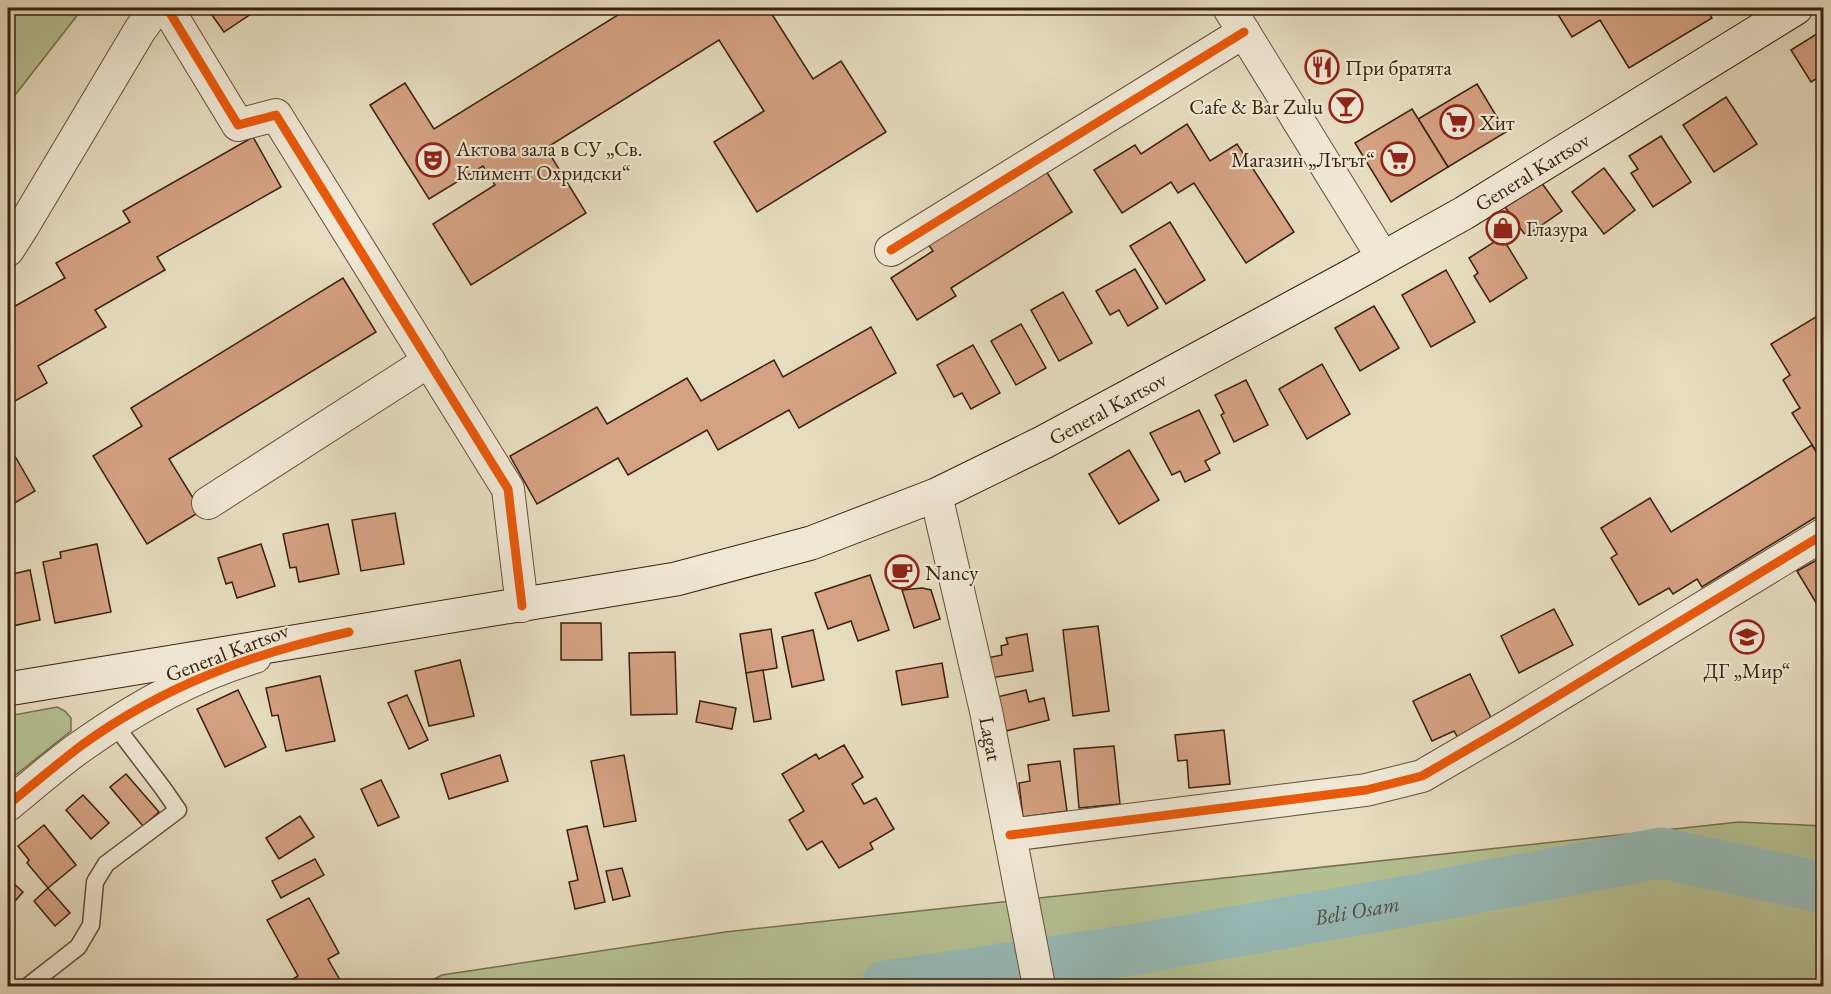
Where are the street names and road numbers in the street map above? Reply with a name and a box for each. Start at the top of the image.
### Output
street label: General Kartsov [1469,125,1595,217]
street label: General Kartsov [1044,365,1172,450]
street label: General Kartsov [162,616,293,688]
street label: Lagat [974,714,1009,764]

